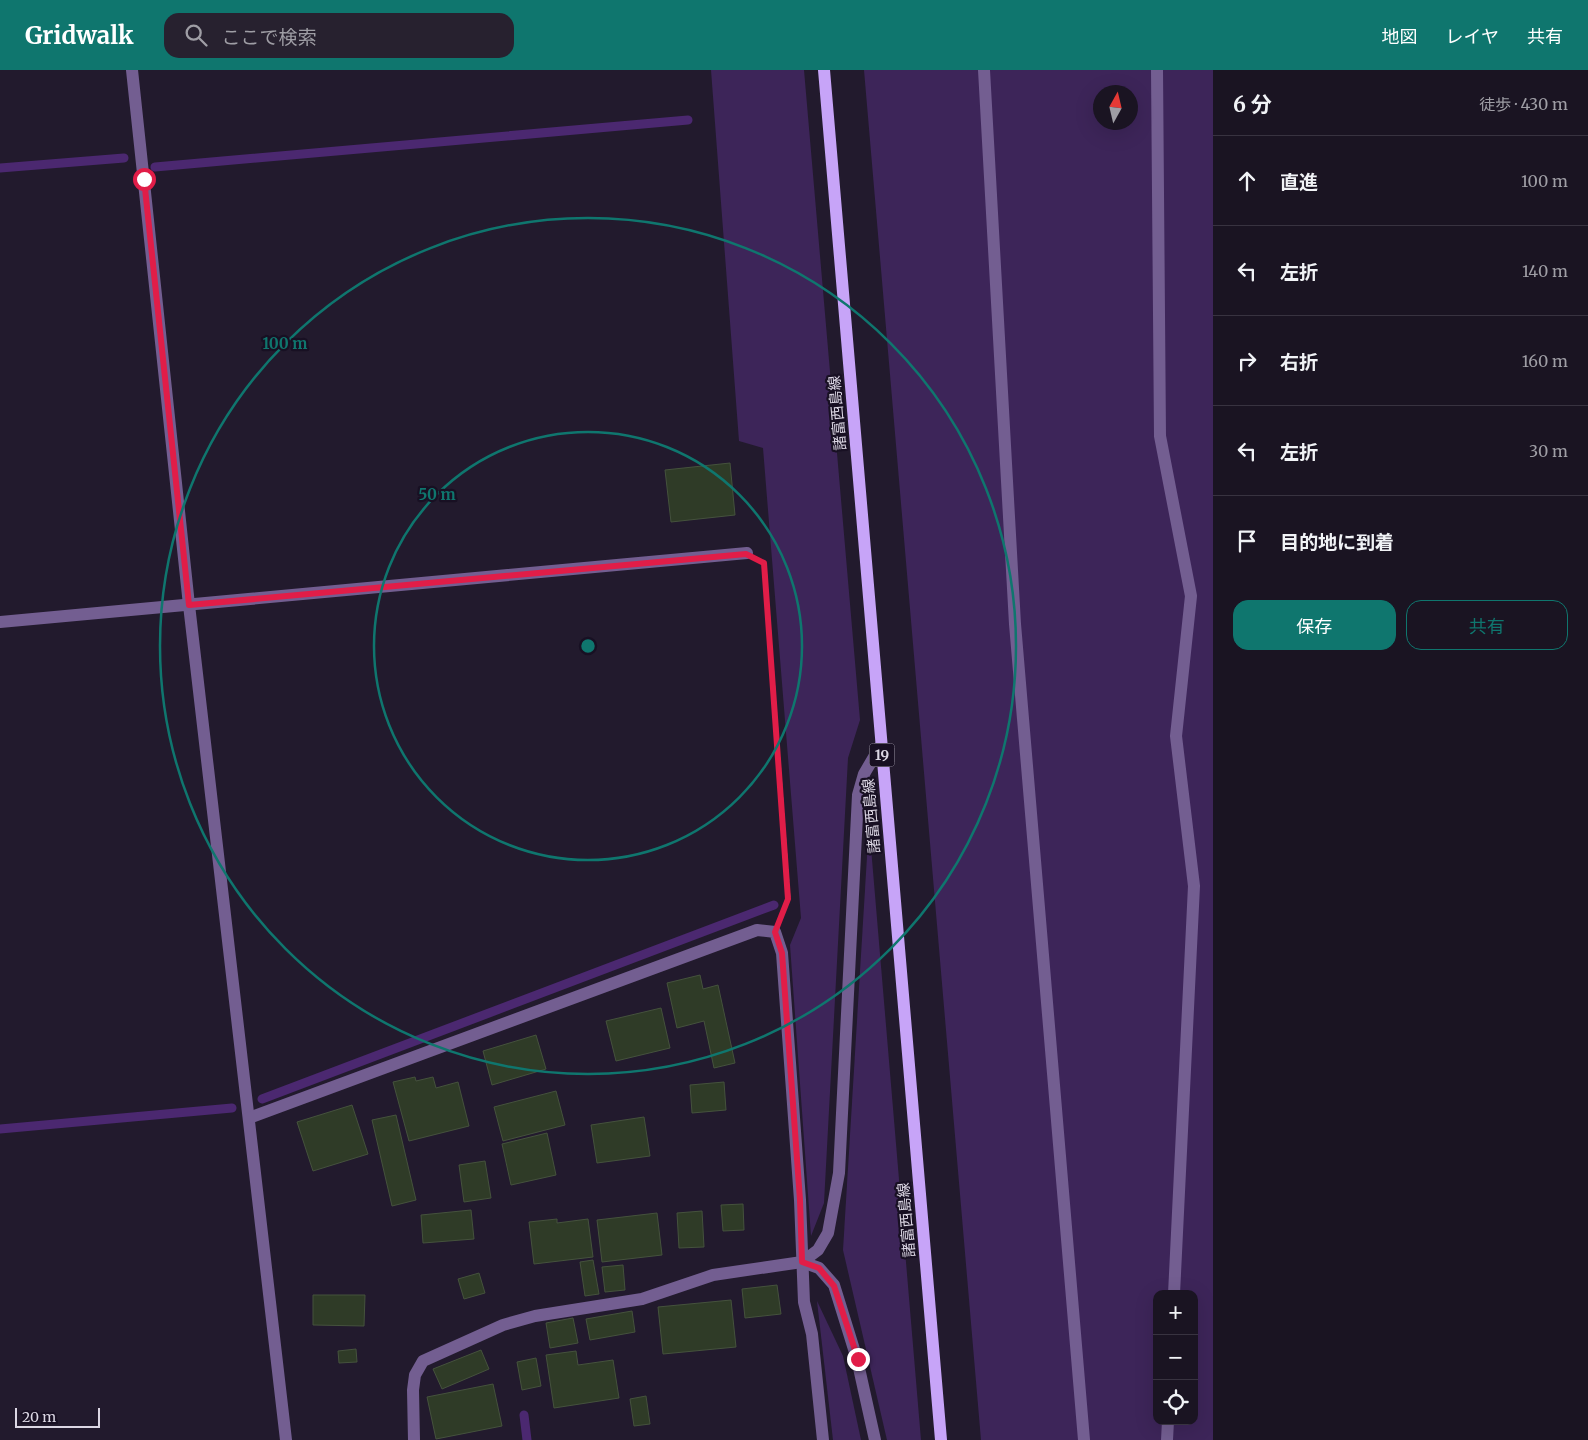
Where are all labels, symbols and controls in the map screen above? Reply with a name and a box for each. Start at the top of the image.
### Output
search box [164,13,514,58]
text: Gridwalk [25,20,134,51]
icon: search [182,21,210,49]
text: ここで検索 [222,25,317,49]
text: 地図 [1382,25,1418,48]
text: レイヤ [1446,25,1499,48]
text: 共有 [1527,25,1563,48]
north arrow [1093,85,1138,130]
text: 6 分 [1233,91,1272,118]
text: 徒歩 · 430 m [1479,94,1568,114]
icon: ahead [1233,167,1261,195]
route start [133,168,156,191]
text: 直進 [1280,170,1318,194]
text: 100 m [1521,171,1568,191]
icon: left [1233,257,1261,285]
text: 左折 [1280,260,1318,284]
text: 140 m [1522,261,1568,281]
text: 100 m [263,334,307,353]
icon: right [1233,347,1261,375]
text: 右折 [1280,350,1318,374]
text: 160 m [1522,351,1568,371]
street label: 諸富西島線 [824,375,850,451]
icon: left [1233,437,1261,465]
text: 左折 [1280,440,1318,464]
text: 30 m [1529,441,1568,461]
text: 50 m [418,485,456,504]
icon: arrive [1233,527,1261,555]
text: 目的地に到着 [1280,530,1394,554]
button: 保存 [1233,600,1396,650]
button: 共有 [1406,600,1568,650]
centre of rings [579,637,597,655]
road number: 19 [870,744,894,766]
street label: 諸富西島線 [858,778,884,854]
street label: 諸富西島線 [893,1182,919,1258]
map controls [1153,1290,1198,1425]
button: + [1153,1290,1198,1335]
button: − [1153,1335,1198,1380]
route end [847,1348,870,1371]
button: locate [1153,1380,1198,1425]
scale bar [15,1405,100,1428]
text: 20 m [22,1408,56,1426]

